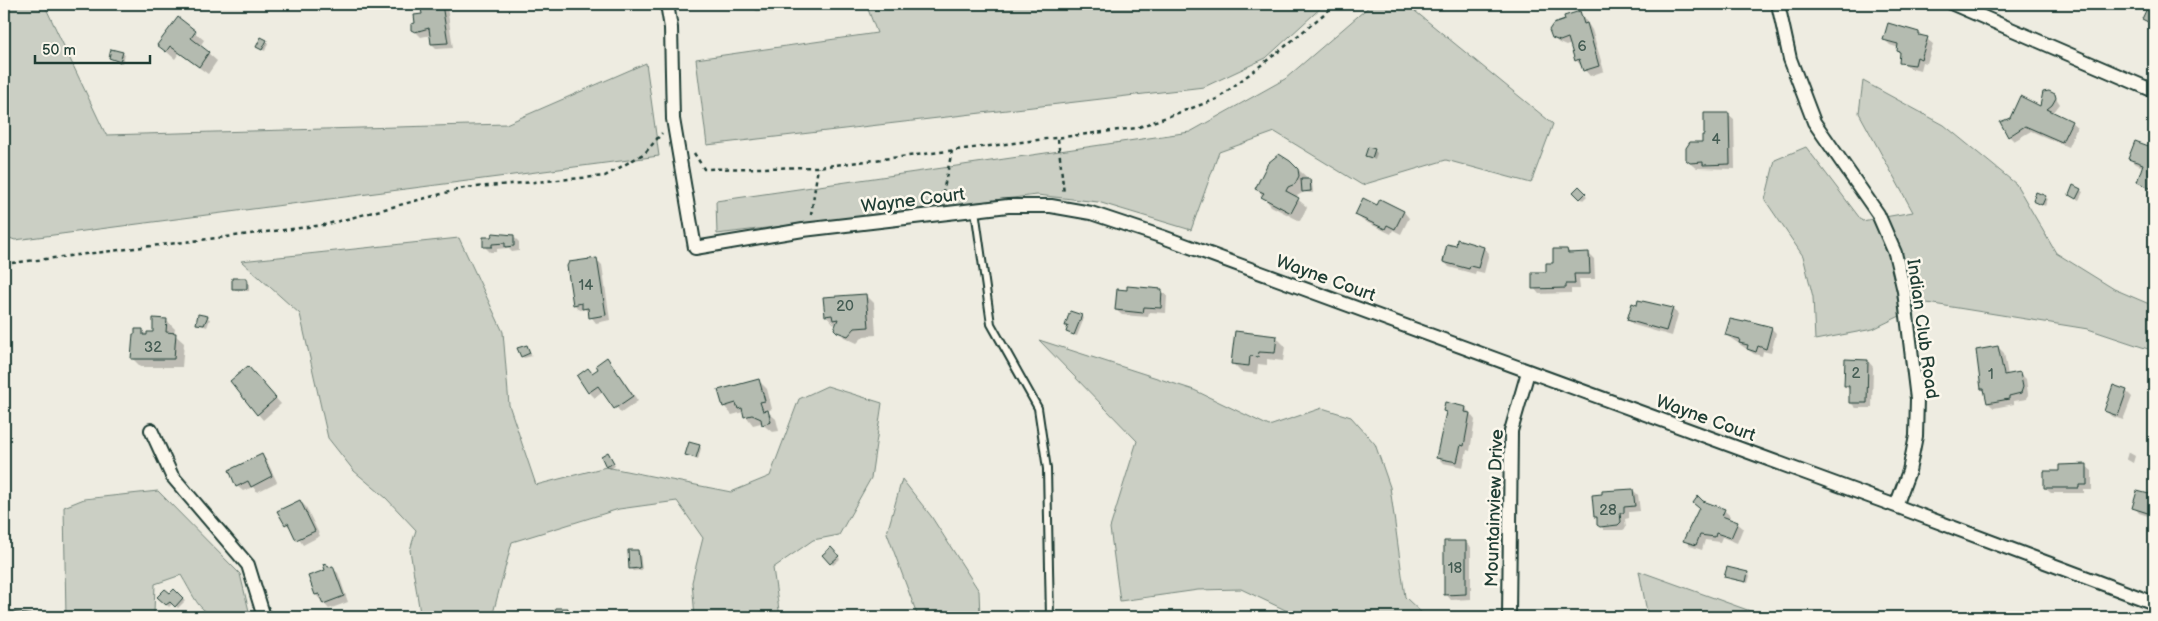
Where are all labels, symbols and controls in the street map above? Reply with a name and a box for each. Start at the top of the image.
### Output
scale bar [35,32,150,64]
house number: 6 [1577,37,1587,56]
text: 50 m [42,41,76,60]
house number: 4 [1711,130,1721,149]
street label: Wayne Court [860,184,967,217]
street label: Wayne Court [1273,251,1379,306]
street label: Indian Club Road [1902,258,1943,400]
house number: 14 [579,276,593,295]
house number: 20 [836,297,854,316]
house number: 32 [144,338,162,357]
house number: 2 [1852,364,1861,383]
house number: 1 [1988,365,1994,384]
street label: Wayne Court [1653,391,1759,446]
street label: Mountainview Drive [1481,428,1508,587]
house number: 28 [1599,501,1617,520]
house number: 18 [1448,559,1463,578]

